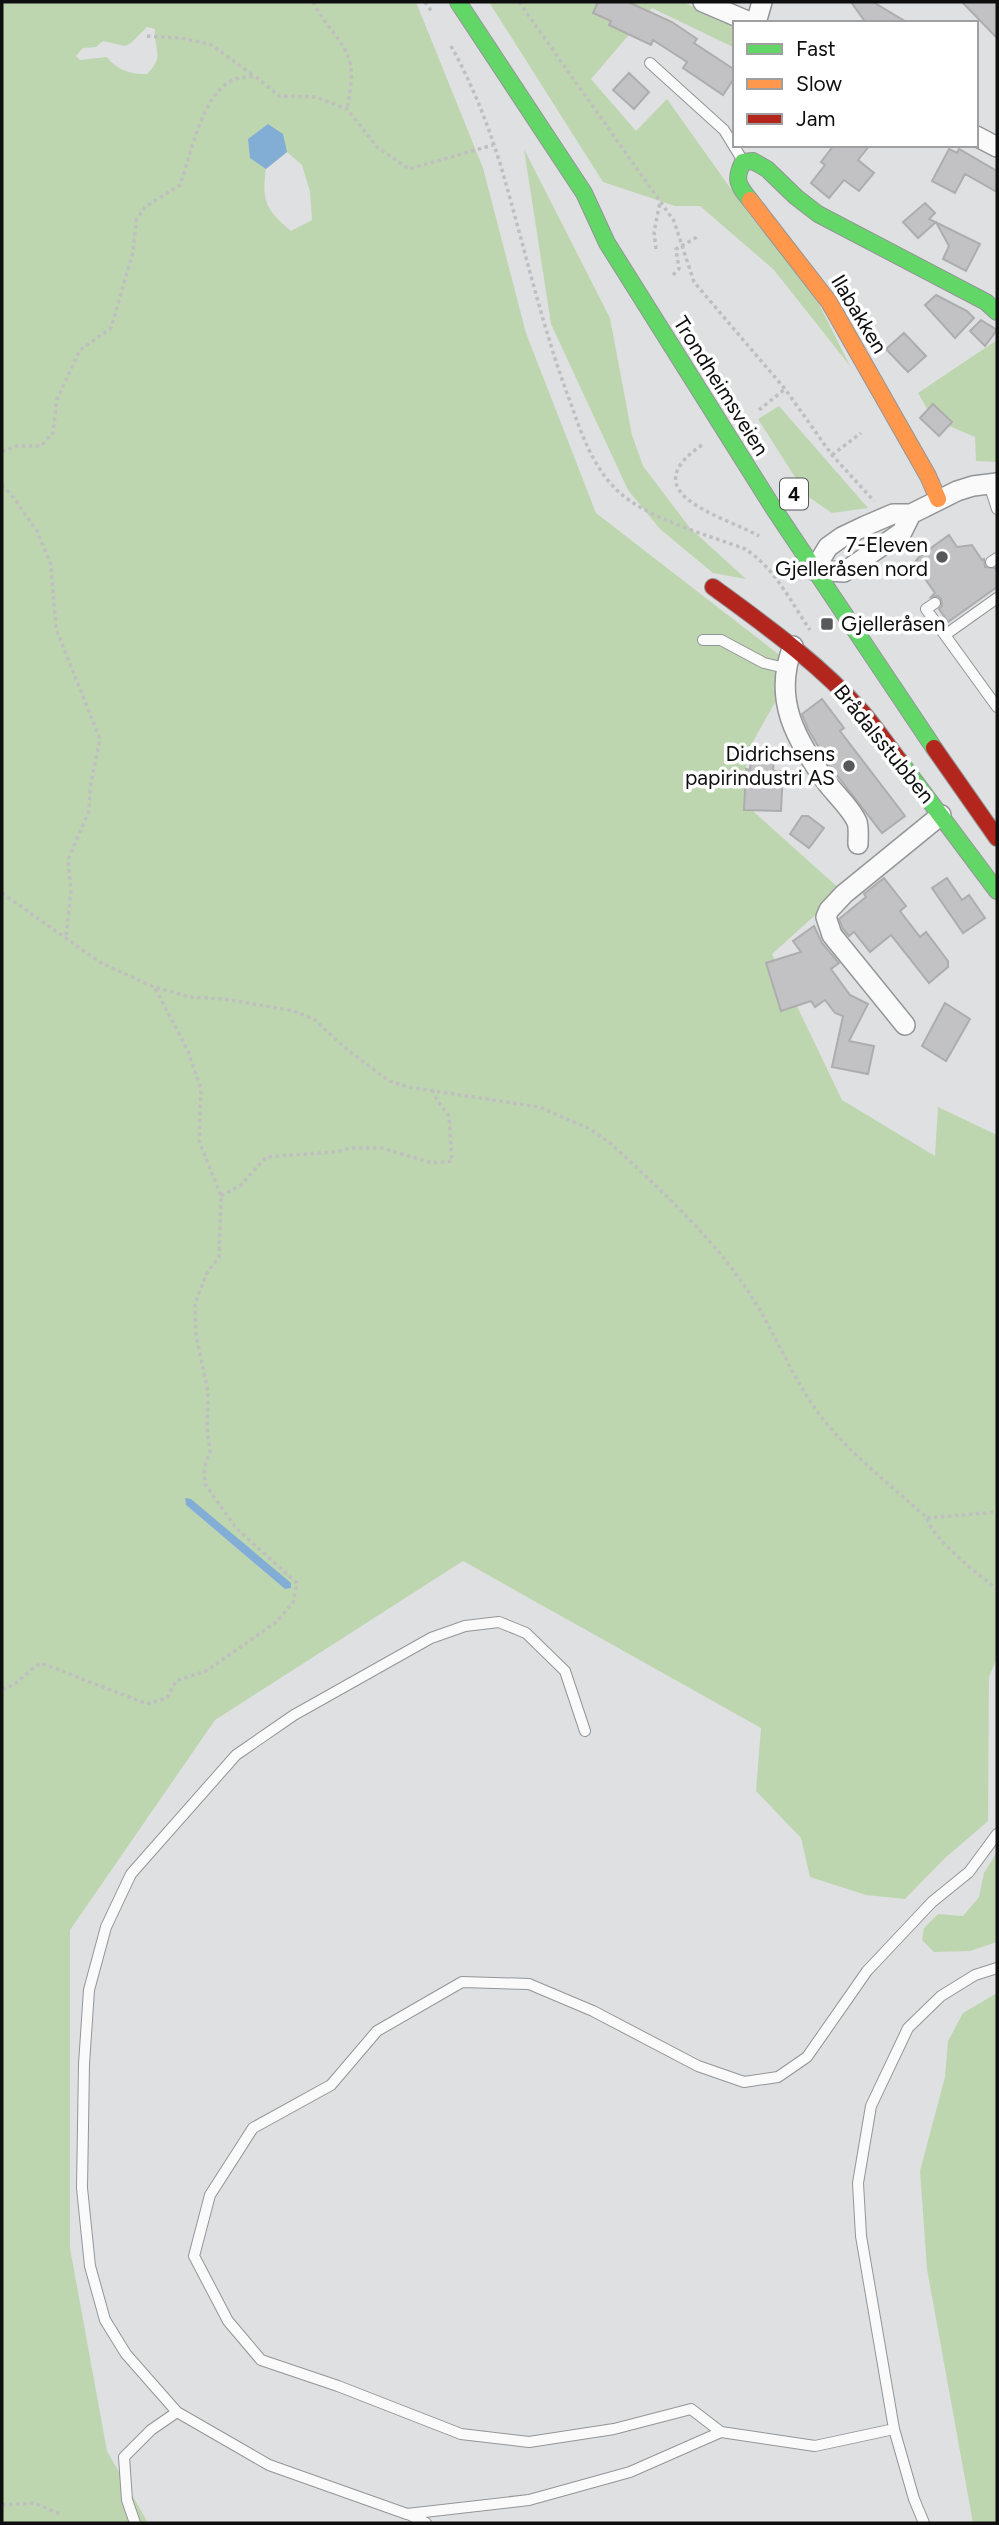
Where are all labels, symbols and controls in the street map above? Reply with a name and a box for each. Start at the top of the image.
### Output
legend [733,21,978,147]
text: Fast [796,36,836,61]
text: Slow [796,71,842,96]
text: Jam [796,106,835,131]
street label: Ilabakken [826,270,893,358]
street label: Trondheimsveien [668,311,774,460]
road number: 4 [780,478,808,509]
place label: 7-Eleven Gjelleråsen nord [775,532,928,581]
marker: 7-Eleven Gjelleråsen nord [934,549,950,565]
place label: Gjelleråsen [841,611,946,636]
marker: Gjelleråsen [819,616,835,632]
street label: Brådalsstubben [829,679,940,808]
place label: Didrichsens papirindustri AS [685,741,835,790]
marker: Didrichsens papirindustri AS [841,758,857,774]

